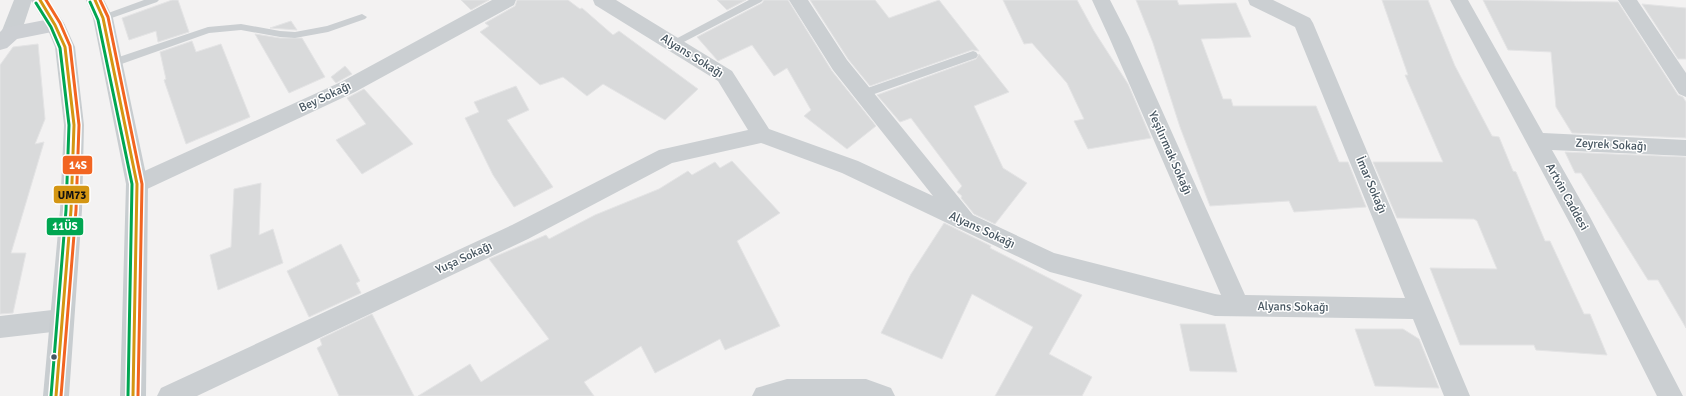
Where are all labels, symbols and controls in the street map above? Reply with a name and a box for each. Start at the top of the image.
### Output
street label: Alyans Sokağı [658,31,726,81]
street label: Bey Sokağı [296,78,354,116]
street label: Yeşilırmak Sokağı [1145,109,1195,197]
street label: Zeyrek Sokağı [1575,136,1647,154]
street label: İmar Sokağı [1352,154,1390,216]
line badge: 14S [62,155,93,175]
text: 14S [69,159,87,172]
street label: Artvin Caddesi [1542,161,1592,233]
line badge: UM73 [53,185,90,204]
text: UM73 [58,189,86,202]
street label: Alyans Sokağı [947,208,1017,252]
line badge: 11ÜS [46,217,84,236]
text: 11ÜS [52,219,78,233]
street label: Yuşa Sokağı [433,238,495,278]
street label: Alyans Sokağı [1257,299,1329,315]
unlabelled marker [49,352,59,362]

